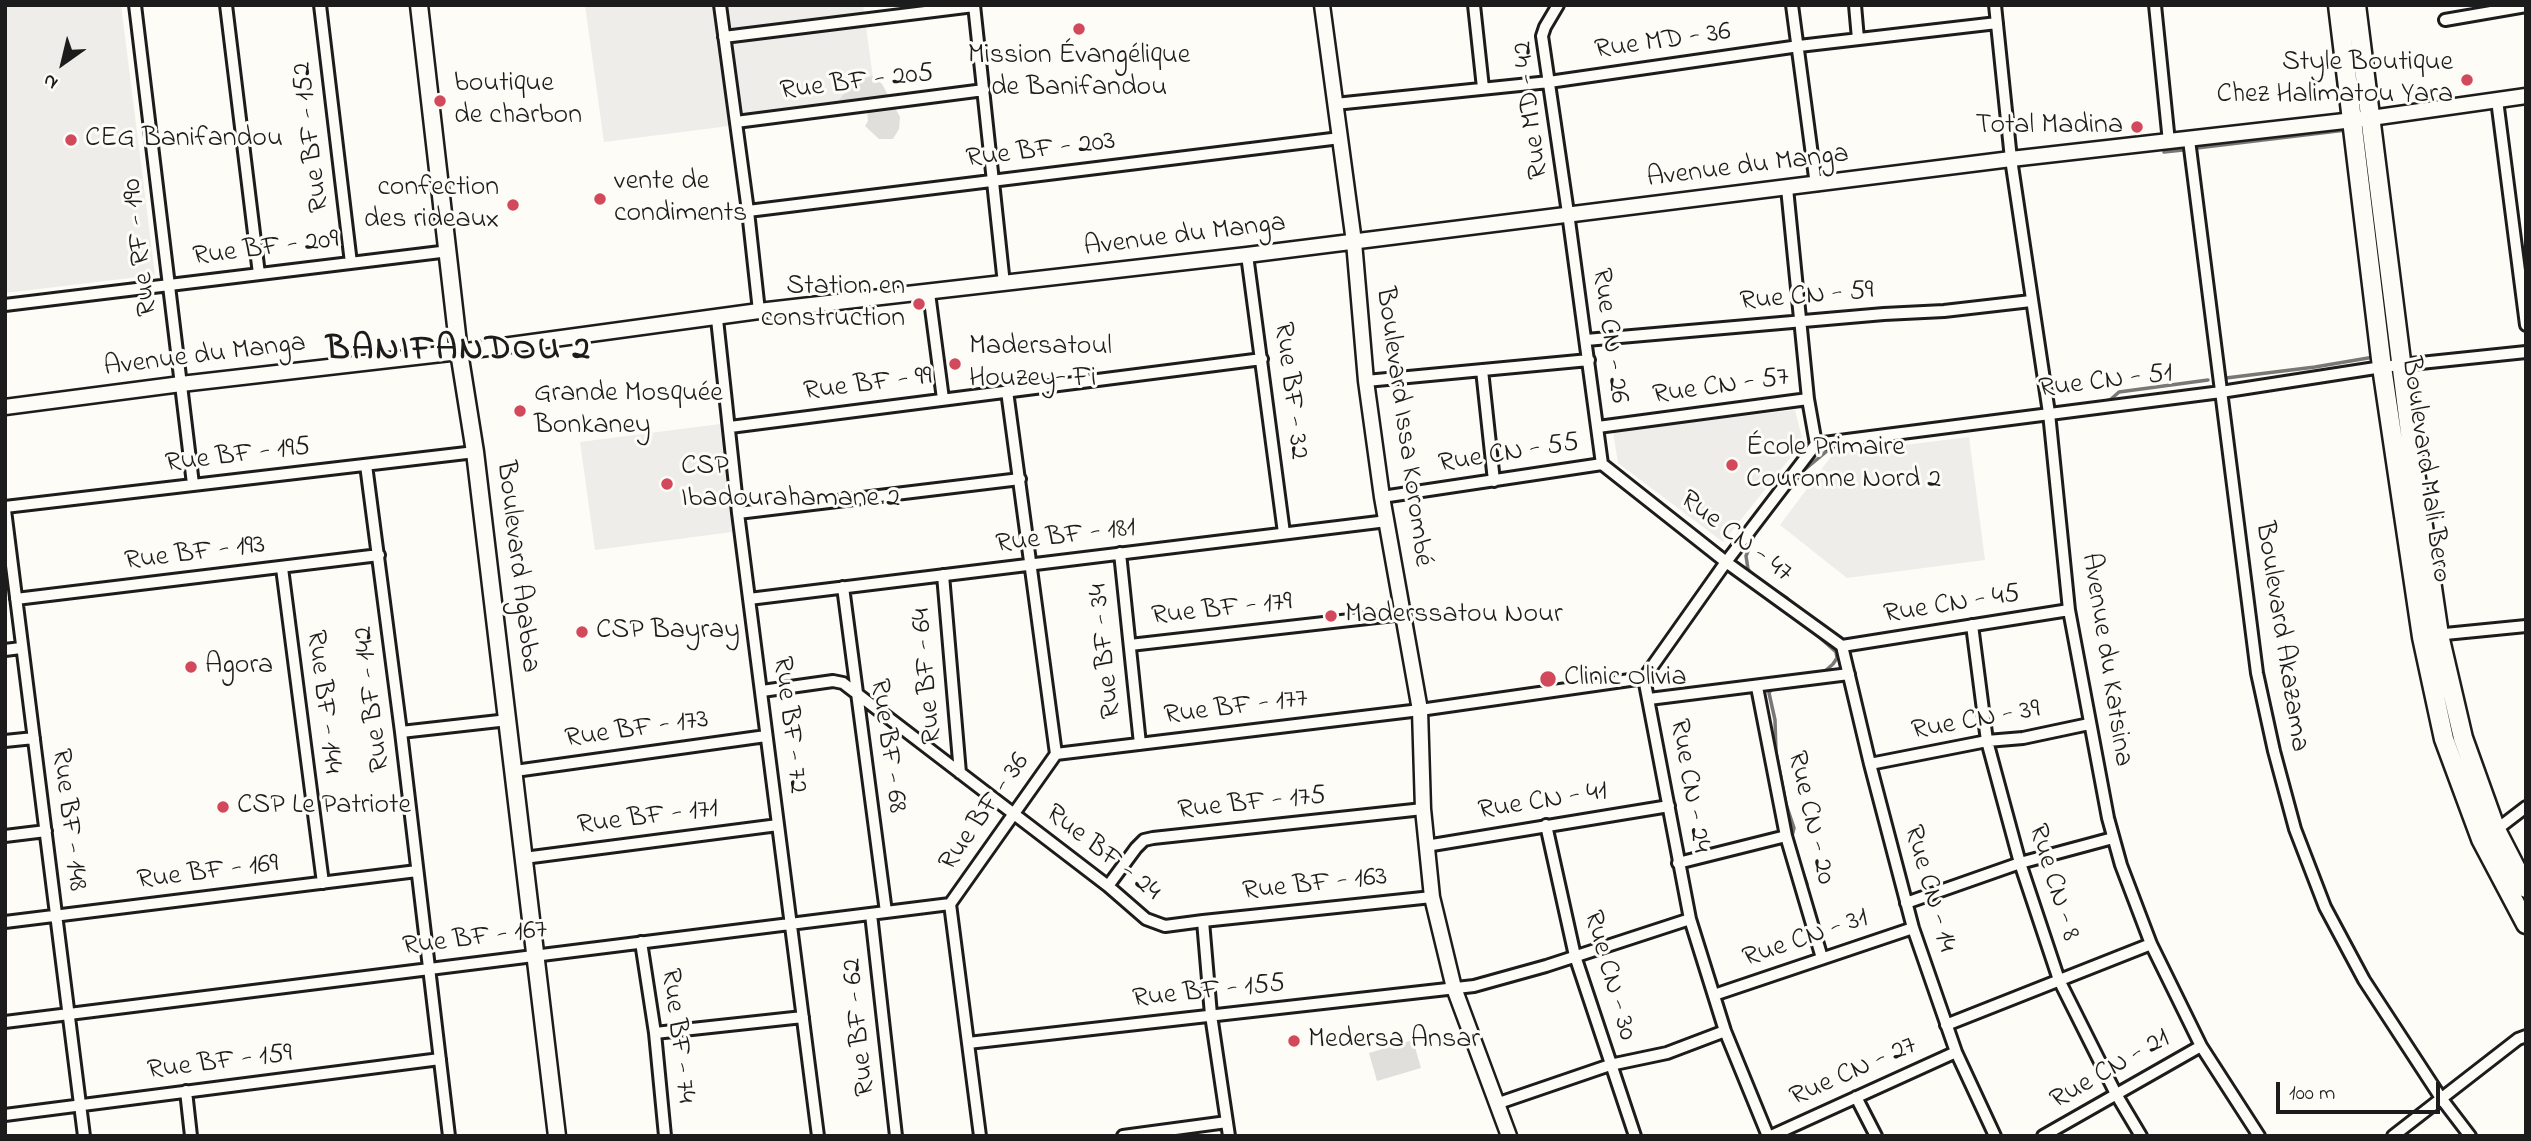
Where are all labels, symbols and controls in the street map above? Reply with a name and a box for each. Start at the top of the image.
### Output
street label: Rue MD - 36 [1593,17,1733,69]
marker: Mission Évangélique de Banifandou [1071,21,1087,37]
north arrow [28,28,98,98]
street label: Rue MD - 42 [1508,39,1558,181]
place label: Mission Évangélique de Banifandou [968,40,1190,106]
place label: Style Boutique Chez Halimatou Yara [2216,47,2453,113]
street label: Rue BF - 205 [778,58,936,110]
street label: Rue BF - 152 [287,60,339,214]
text: N [38,66,64,96]
place label: boutique de charbon [454,68,582,134]
marker: Style Boutique Chez Halimatou Yara [2459,72,2475,88]
marker: boutique de charbon [432,93,448,109]
place label: Total Madina [1975,110,2123,144]
marker: Total Madina [2129,119,2145,135]
place label: CEG Banifandou [85,123,283,157]
street label: Rue BF - 203 [964,126,1118,178]
marker: CEG Banifandou [63,132,79,148]
street label: Avenue du Manga [1645,139,1851,197]
place label: vente de condiments [614,166,747,232]
place label: confection des rideaux [364,172,499,238]
street label: Rue RF - 190 [117,176,167,318]
marker: vente de condiments [592,191,608,207]
marker: confection des rideaux [505,197,521,213]
street label: Avenue du Manga [1082,208,1288,266]
street label: Rue BF - 209 [191,224,341,276]
street label: Rue CN - 26 [1582,266,1634,406]
place label: Station en construction [761,271,905,337]
street label: Rue CN - 59 [1739,275,1875,321]
street label: Boulevard Issa Korombé [1366,285,1438,569]
marker: Station en construction [911,296,927,312]
street label: Rue BF - 32 [1264,321,1314,461]
street label: Avenue du Manga [102,328,308,386]
district label: BANIFANDOU 2 [328,331,590,373]
place label: Madersatoul Houzey- Fi [969,331,1112,397]
street label: Boulevard Mali Bero [2392,355,2456,585]
marker: Madersatoul Houzey- Fi [947,356,963,372]
street label: Rue CN - 51 [2037,358,2175,408]
street label: Rue BF - 99 [802,361,934,411]
street label: Rue CN - 57 [1651,362,1791,414]
place label: Grande Mosquée Bonkaney [534,378,723,444]
marker: Grande Mosquée Bonkaney [512,403,528,419]
street label: Rue CN - 55 [1436,427,1582,483]
street label: Rue BF - 195 [164,431,312,483]
place label: École Primaire Couronne Nord 2 [1746,432,1941,498]
place label: CSP Ibadourahamane 2 [681,451,900,517]
marker: École Primaire Couronne Nord 2 [1724,457,1740,473]
street label: Boulevard Agabba [486,459,546,675]
marker: CSP Ibadourahamane 2 [659,476,675,492]
street label: Rue CN - 47 [1672,485,1798,591]
street label: Rue BF - 181 [994,513,1138,563]
street label: Boulevard Akazama [2245,520,2315,754]
street label: Rue BF - 193 [123,530,267,580]
street label: Avenue du Katsina [2072,551,2138,769]
street label: Rue CN - 45 [1882,579,2022,633]
street label: Rue BF - 34 [1083,582,1131,720]
street label: Rue BF - 179 [1150,587,1294,635]
place label: Maderssatou Nour [1345,599,1563,633]
street label: Rue BF - 64 [906,607,952,745]
marker: Maderssatou Nour [1323,608,1339,624]
place label: CSP Bayray [596,615,740,649]
street label: Rue BF - 142 [348,624,400,774]
marker: CSP Bayray [574,624,590,640]
street label: Rue BF - 144 [297,628,347,776]
place label: Agora [205,650,273,684]
street label: Rue BF - 72 [763,655,813,795]
marker: Agora [183,659,199,675]
place label: Clinic Olivia [1564,662,1686,696]
marker: Clinic Olivia [1538,669,1558,689]
street label: Rue BF - 68 [860,677,912,815]
street label: Rue BF - 177 [1162,684,1310,734]
street label: Rue CN - 39 [1909,694,2043,750]
street label: Rue BF - 173 [563,704,711,758]
street label: Rue CN - 24 [1660,717,1716,855]
street label: Rue BF - 148 [42,747,92,893]
street label: Rue BF - 36 [933,748,1039,878]
street label: Rue CN - 20 [1777,748,1841,888]
street label: Rue CN - 41 [1476,776,1610,830]
street label: Rue BF - 175 [1176,781,1328,829]
place label: CSP Le Patriote [237,790,411,824]
street label: Rue BF - 171 [576,794,720,844]
street label: Rue BF - 24 [1037,798,1167,910]
marker: CSP Le Patriote [215,799,231,815]
street label: Rue CN - 8 [2018,821,2086,945]
street label: Rue CN - 14 [1894,822,1962,956]
street label: Rue BF - 169 [135,849,281,899]
street label: Rue BF - 163 [1241,862,1389,910]
street label: Rue CN - 31 [1739,903,1873,977]
street label: Rue CN - 30 [1573,907,1643,1045]
street label: Rue BF - 167 [401,914,549,966]
street label: Rue BF - 62 [837,956,885,1098]
street label: Rue BF - 74 [651,967,701,1105]
street label: Rue BF - 155 [1131,968,1287,1018]
street label: Rue CN - 21 [2045,1023,2177,1119]
place label: Medersa Ansar [1308,1024,1480,1058]
street label: Rue CN - 27 [1785,1030,1923,1116]
marker: Medersa Ansar [1286,1033,1302,1049]
street label: Rue BF - 159 [146,1038,294,1090]
scale bar [2279,1068,2444,1112]
text: 100 m [2289,1079,2335,1109]

